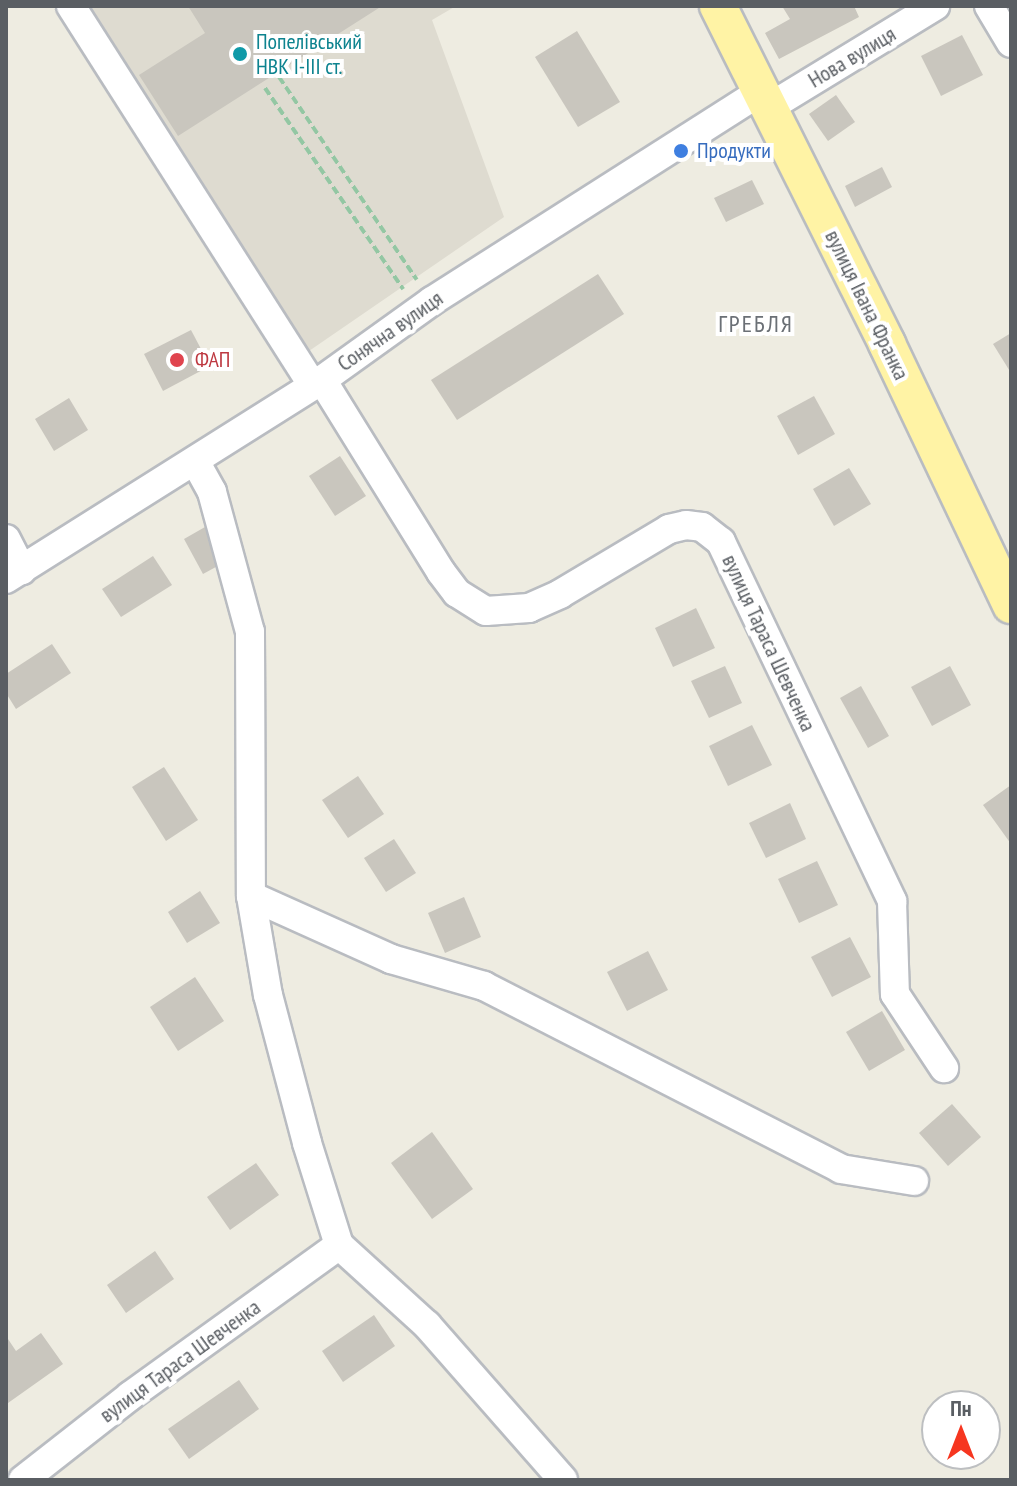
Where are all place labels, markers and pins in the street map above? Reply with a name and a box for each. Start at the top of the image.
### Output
place label: Попелівський НВК І-ІІІ ст. [256,28,362,80]
marker: Попелівський НВК І-ІІІ ст. [231,45,249,63]
place label: Продукти [697,138,771,164]
marker: Продукти [672,142,690,160]
place label: ФАП [195,347,230,373]
marker: ФАП [166,349,188,371]

